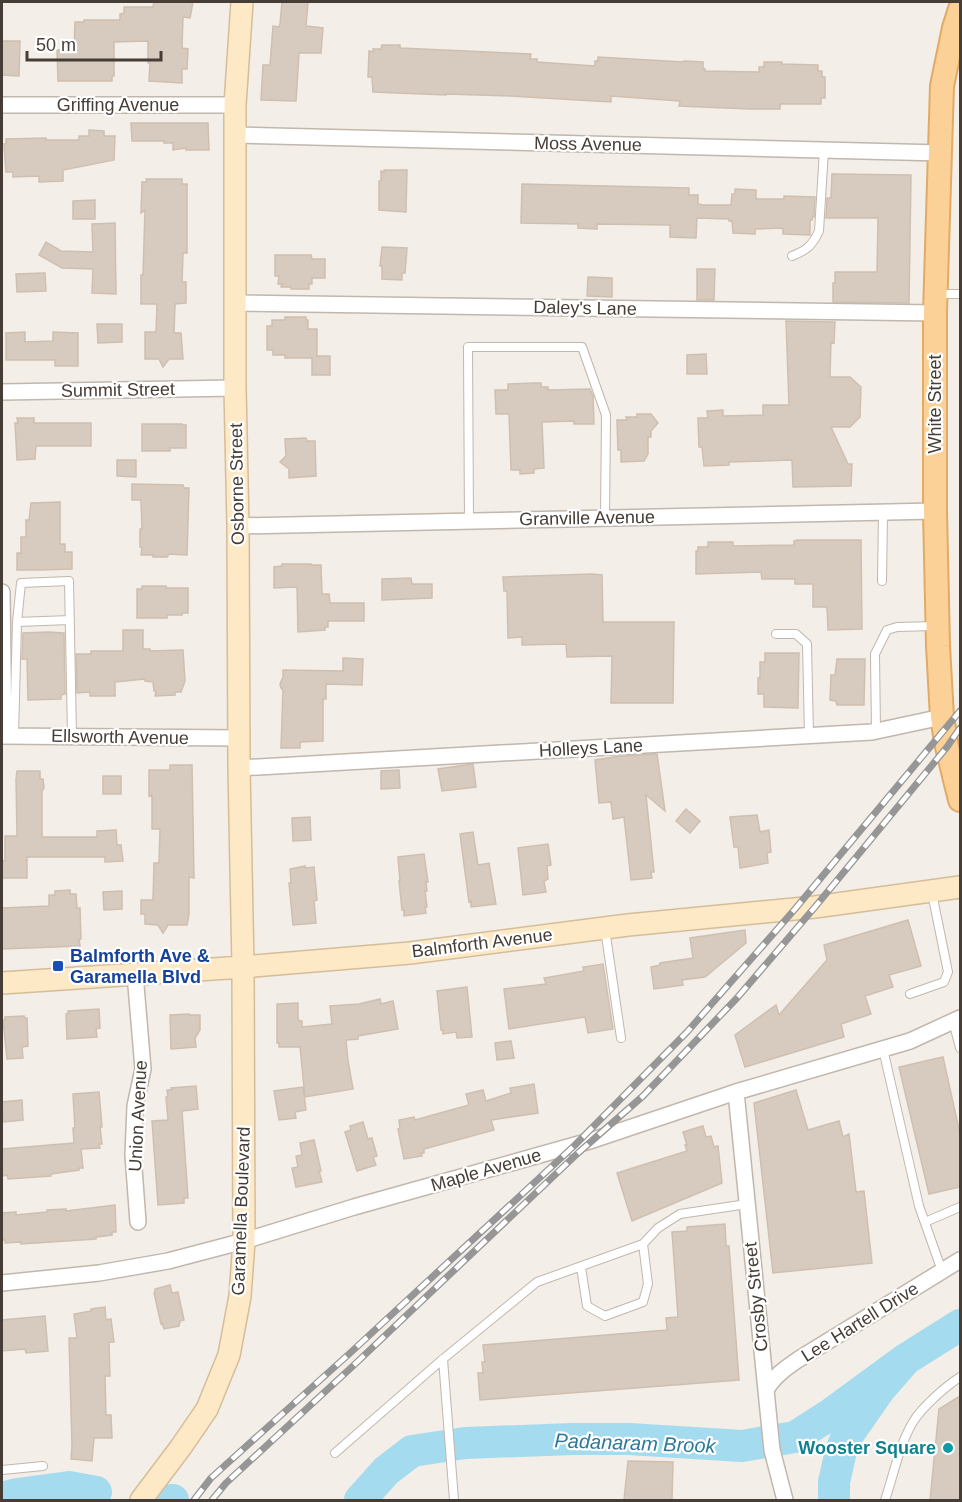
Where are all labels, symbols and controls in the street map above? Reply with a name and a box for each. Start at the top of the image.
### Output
scale bar [27,24,160,62]
text: 50 m [36,35,76,55]
street label: Griffing Avenue [57,95,179,115]
street label: Moss Avenue [534,133,642,155]
street label: Daley's Lane [533,297,637,319]
street label: White Street [925,354,945,454]
street label: Summit Street [61,379,175,401]
street label: Osborne Street [226,423,248,545]
street label: Granville Avenue [519,507,655,529]
street label: Ellsworth Avenue [51,726,189,748]
street label: Holleys Lane [539,735,643,761]
street label: Balmforth Avenue [410,924,554,962]
place label: Balmforth Ave & Garamella Blvd [70,946,210,987]
marker: Balmforth Ave & Garamella Blvd [51,959,65,973]
street label: Union Avenue [125,1060,151,1172]
street label: Garamella Boulevard [228,1126,254,1296]
street label: Maple Avenue [429,1145,543,1195]
street label: Crosby Street [740,1241,772,1353]
street label: Lee Hartell Drive [798,1278,922,1366]
water label: Padanaram Brook [554,1429,717,1457]
place label: Wooster Square [798,1438,936,1458]
marker: Wooster Square [941,1441,955,1455]

